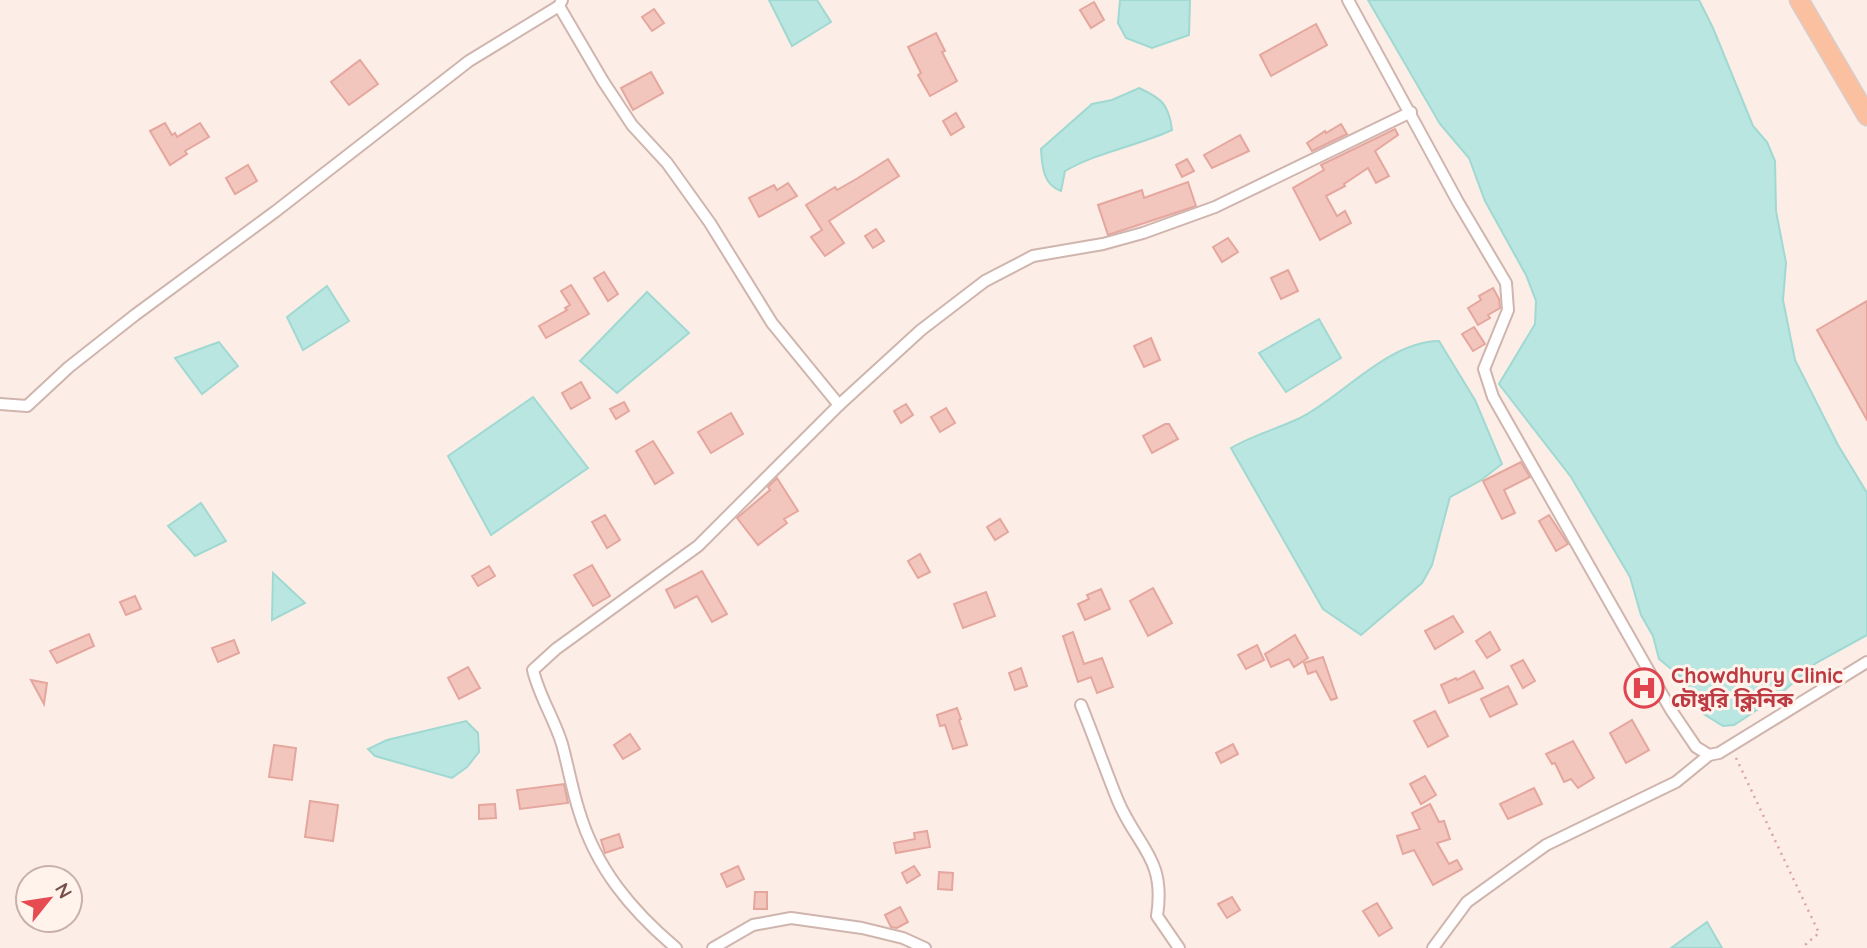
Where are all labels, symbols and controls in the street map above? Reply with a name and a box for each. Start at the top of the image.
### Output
place label: Chowdhury Clinic চৌধুরি ক্লিনিক [1671,662,1843,712]
hospital icon: Chowdhury Clinic চৌধুরি ক্লিনিক [1623,667,1665,709]
north arrow [14,864,84,934]
text: N [50,878,78,903]

